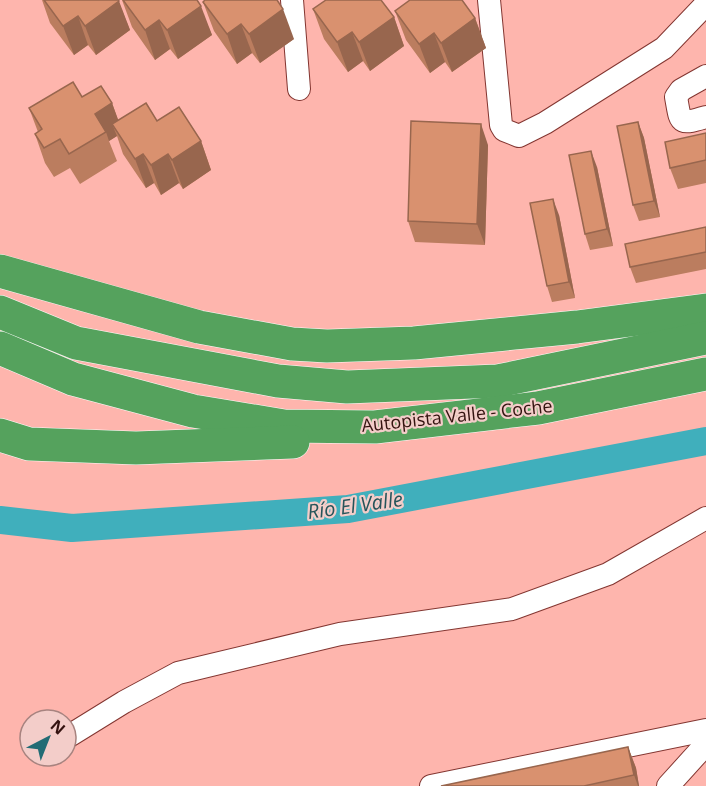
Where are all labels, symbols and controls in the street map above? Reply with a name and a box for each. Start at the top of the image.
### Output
street label: Autopista Valle - Coche [360,393,554,437]
water label: Río El Valle [306,485,404,525]
north arrow [18,708,78,768]
text: N [46,714,70,739]

